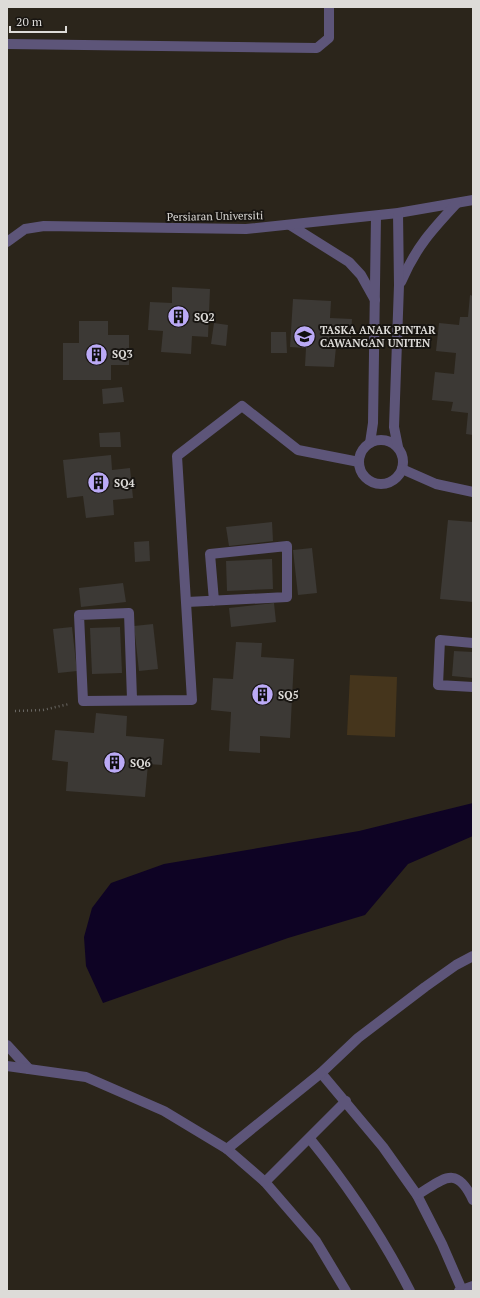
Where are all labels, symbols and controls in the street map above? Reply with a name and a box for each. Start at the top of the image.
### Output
scale bar [10,8,66,34]
text: 20 m [16,14,43,29]
street label: Persiaran Universiti [167,208,263,224]
building icon: SQ2 [166,304,192,330]
place label: SQ2 [194,310,215,324]
school or university icon: TASKA ANAK PINTAR CAWANGAN UNITEN [292,323,318,349]
place label: TASKA ANAK PINTAR CAWANGAN UNITEN [320,323,436,350]
building icon: SQ3 [83,341,109,367]
place label: SQ3 [112,347,133,361]
building icon: SQ4 [86,470,112,496]
place label: SQ4 [114,476,135,490]
building icon: SQ5 [249,682,275,708]
place label: SQ5 [278,688,299,702]
building icon: SQ6 [102,750,128,776]
place label: SQ6 [130,756,151,770]

